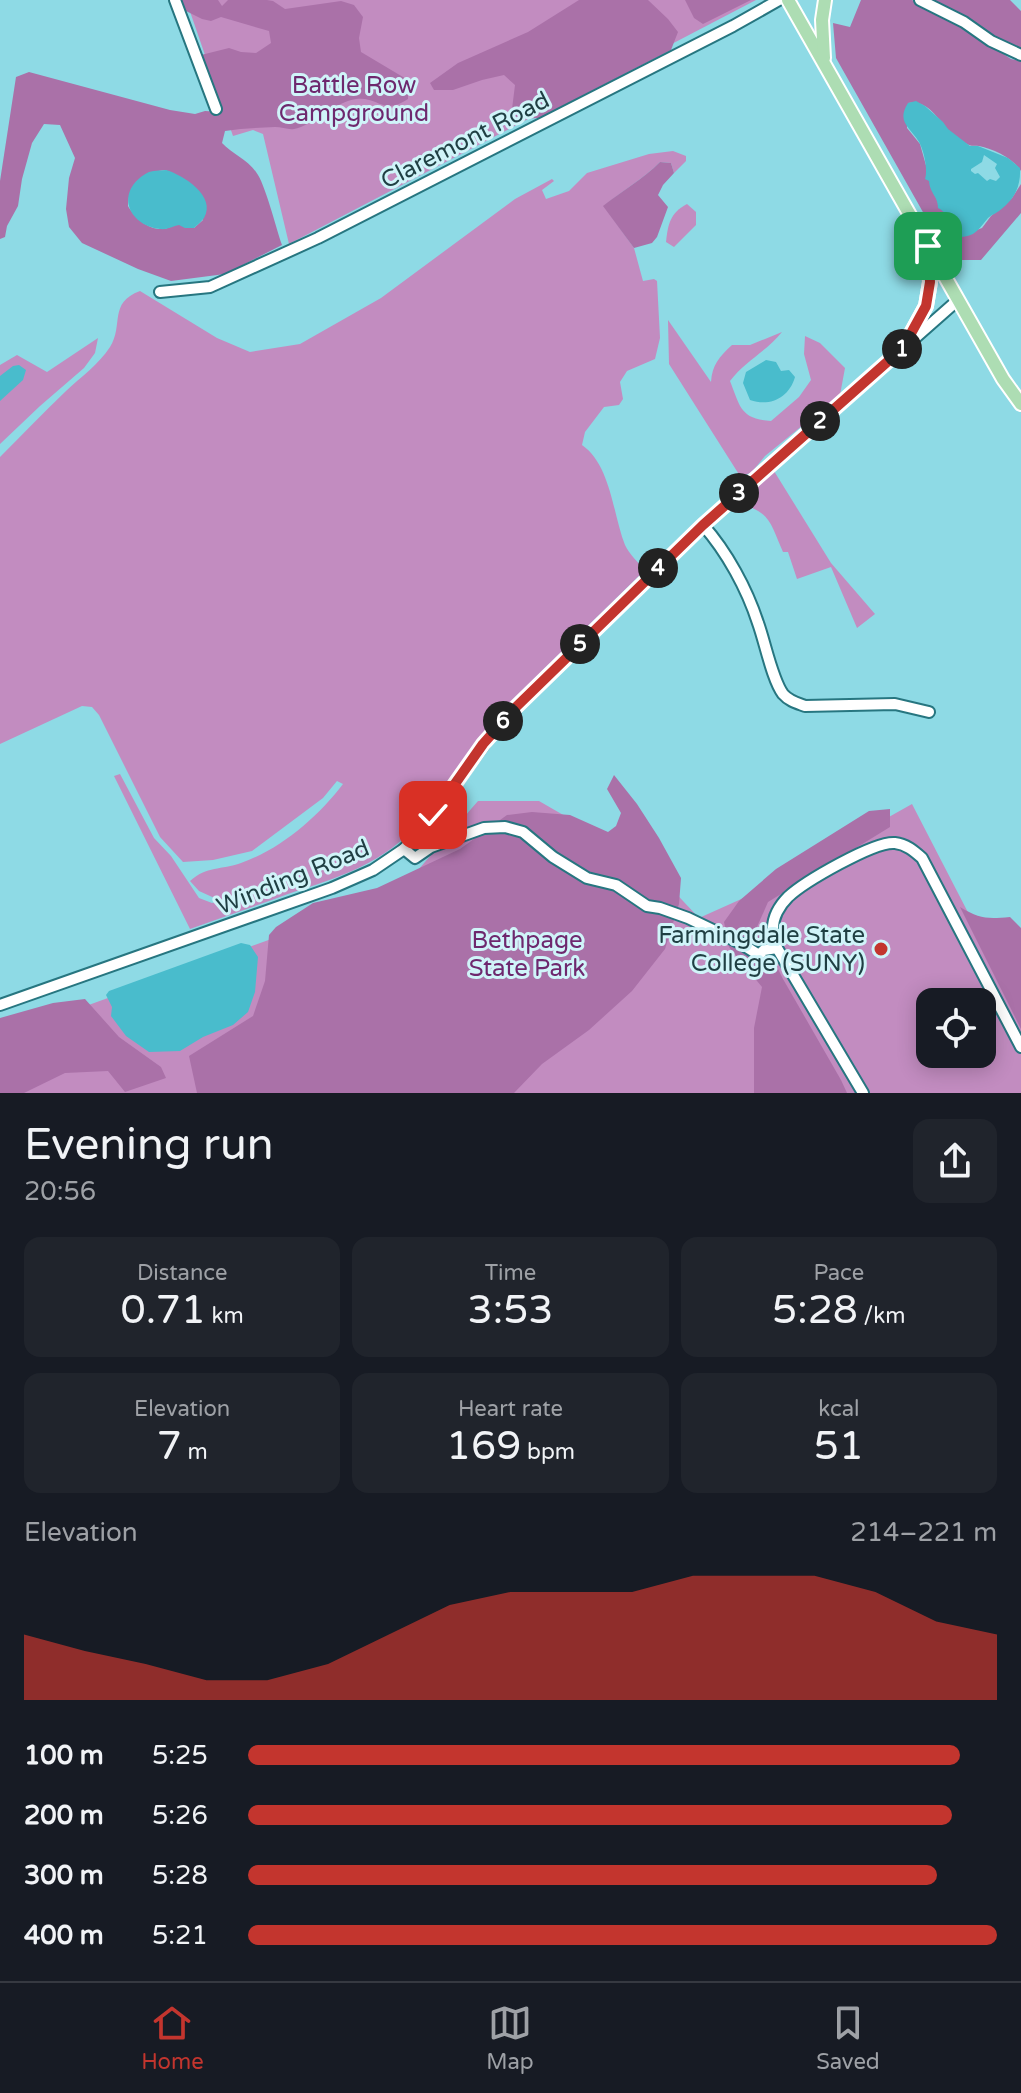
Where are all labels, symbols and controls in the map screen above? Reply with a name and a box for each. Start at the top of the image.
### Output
park label: Battle Row Campground [279,71,429,128]
street label: Claremont Road [376,85,554,195]
pin [894,212,962,280]
icon: arrive [906,224,950,268]
pin: 1 [882,329,922,369]
text: 1 [895,336,909,362]
pin: 2 [800,401,840,441]
text: 2 [813,408,827,434]
pin: 3 [719,473,759,513]
text: 3 [732,480,746,506]
pin: 4 [638,548,678,588]
text: 4 [651,555,665,581]
pin: 5 [560,624,600,664]
text: 5 [573,631,587,657]
pin: 6 [483,701,523,741]
text: 6 [496,708,510,734]
pin [399,781,467,849]
icon: check [411,793,455,837]
street label: Winding Road [213,834,374,921]
place label: Farmingdale State College (SUNY) [658,921,865,978]
park label: Bethpage State Park [469,926,585,983]
marker: Farmingdale State College (SUNY) [872,940,890,958]
map controls [916,988,996,1068]
button: locate [916,988,996,1068]
text: Evening run [24,1119,273,1172]
button: share [913,1119,997,1203]
text: 20:56 [24,1176,96,1207]
text: Distance [137,1260,227,1286]
text: Time [485,1260,536,1286]
text: Pace [813,1260,864,1286]
text: 0.71 [121,1286,206,1334]
text: 3:53 [468,1286,553,1334]
text: 5:28 [772,1286,858,1334]
text: km [206,1303,244,1329]
text: /km [858,1303,906,1329]
text: Elevation [134,1396,230,1422]
text: Heart rate [458,1396,563,1422]
text: kcal [818,1396,860,1422]
text: 7 [157,1422,182,1470]
text: 169 [446,1422,521,1470]
text: 51 [814,1422,864,1470]
text: m [182,1439,208,1465]
text: bpm [521,1439,575,1465]
text: Elevation [24,1517,138,1548]
text: 214–221 m [850,1517,997,1548]
text: 100 m [24,1740,104,1771]
text: 5:25 [152,1740,208,1771]
text: 200 m [24,1800,104,1831]
text: 5:26 [152,1800,208,1831]
text: 300 m [24,1860,104,1891]
text: 5:28 [152,1860,208,1891]
text: 400 m [24,1920,104,1951]
text: 5:21 [152,1920,208,1951]
tab: Home [141,2001,204,2075]
tab: Map [486,2001,534,2075]
tab: Saved [816,2001,880,2075]

